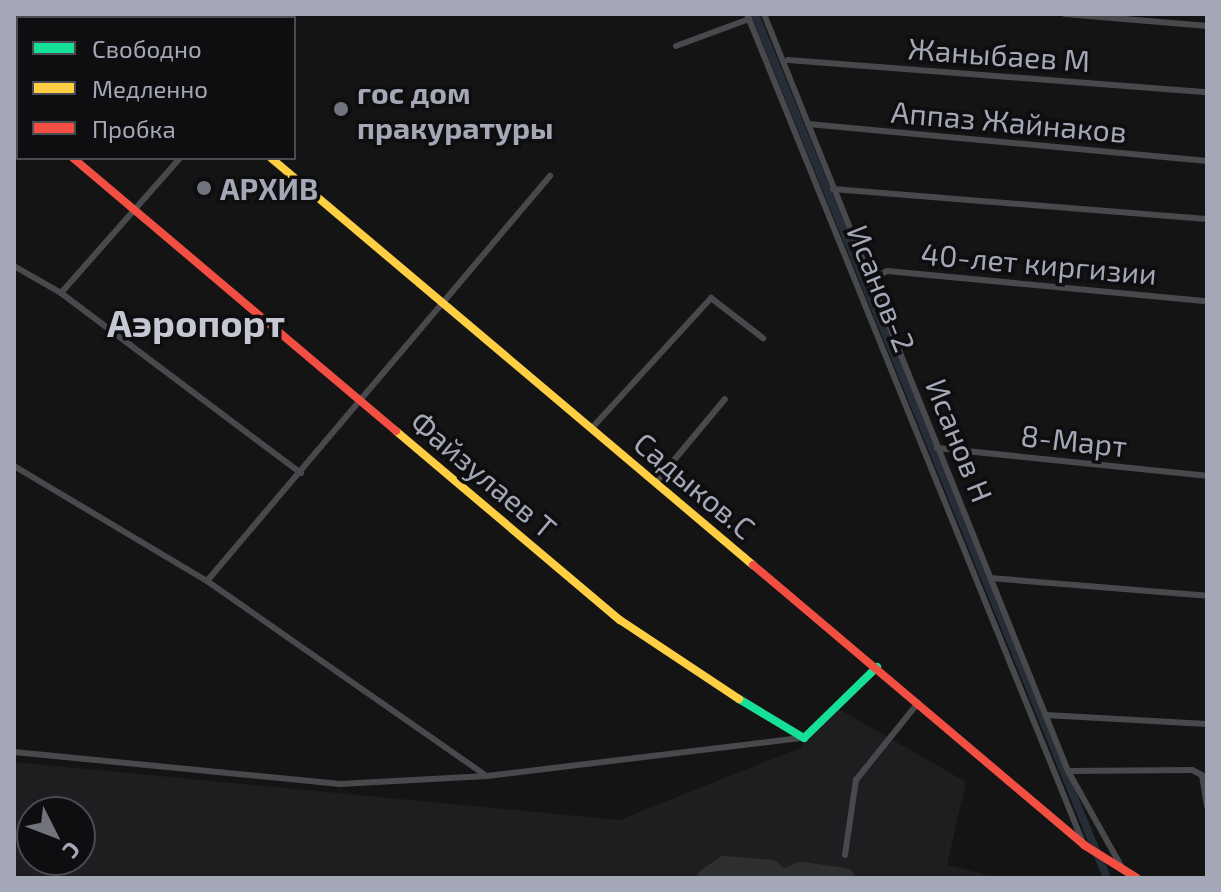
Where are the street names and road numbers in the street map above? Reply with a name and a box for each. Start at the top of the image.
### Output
street label: Жаныбаев М [907,30,1091,78]
street label: Аппаз Жайнаков [890,93,1128,149]
street label: Исанов-2 [840,219,924,357]
street label: 40-лет киргизии [920,235,1158,291]
street label: Исанов Н [919,373,1001,507]
street label: Файзулаев Т [404,403,564,545]
street label: 8-Март [1019,417,1129,463]
street label: Садыков.С [627,424,763,546]

